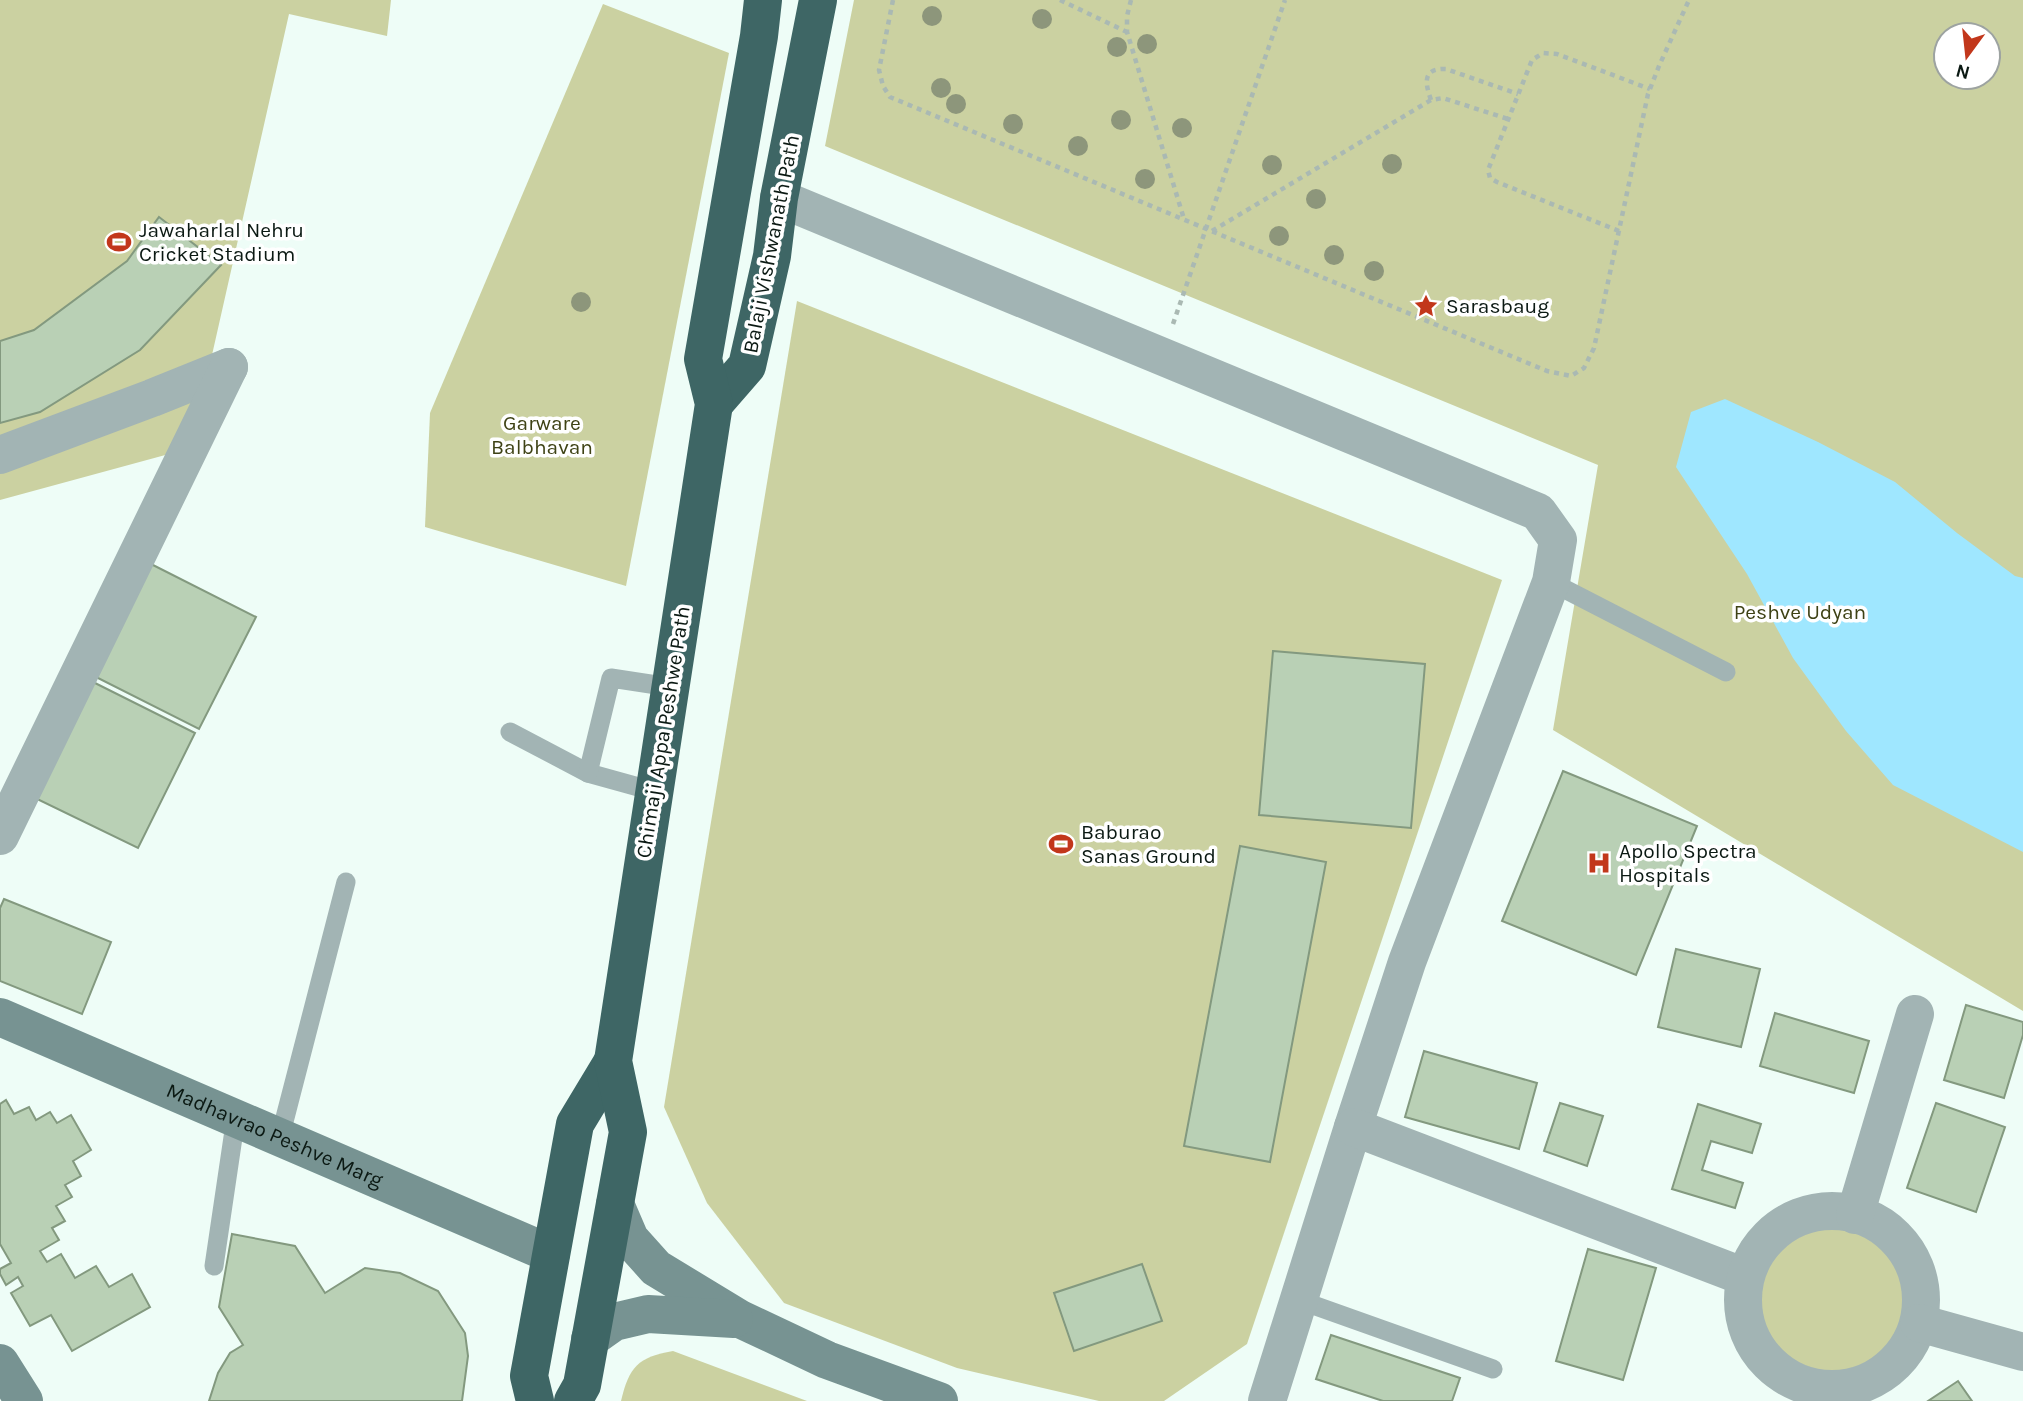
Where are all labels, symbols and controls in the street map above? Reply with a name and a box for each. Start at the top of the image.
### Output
north arrow [1932,21,2002,91]
text: N [1953,59,1972,84]
street label: Balaji Vishwanath Path [738,133,804,355]
place label: Jawaharlal Nehru Cricket Stadium [139,218,304,266]
sports icon: Jawaharlal Nehru Cricket Stadium [105,228,133,256]
place icon: Sarasbaug [1412,292,1440,320]
place label: Sarasbaug [1446,294,1549,318]
park label: Garware Balbhavan [491,411,593,459]
park label: Peshve Udyan [1734,600,1866,624]
street label: Chimaji Appa Peshwe Path [631,604,695,860]
place label: Baburao Sanas Ground [1081,820,1216,868]
sports icon: Baburao Sanas Ground [1047,830,1075,858]
place label: Apollo Spectra Hospitals [1619,839,1757,887]
hospital icon: Apollo Spectra Hospitals [1585,849,1613,877]
street label: Madhavrao Peshve Marg [163,1078,387,1192]

